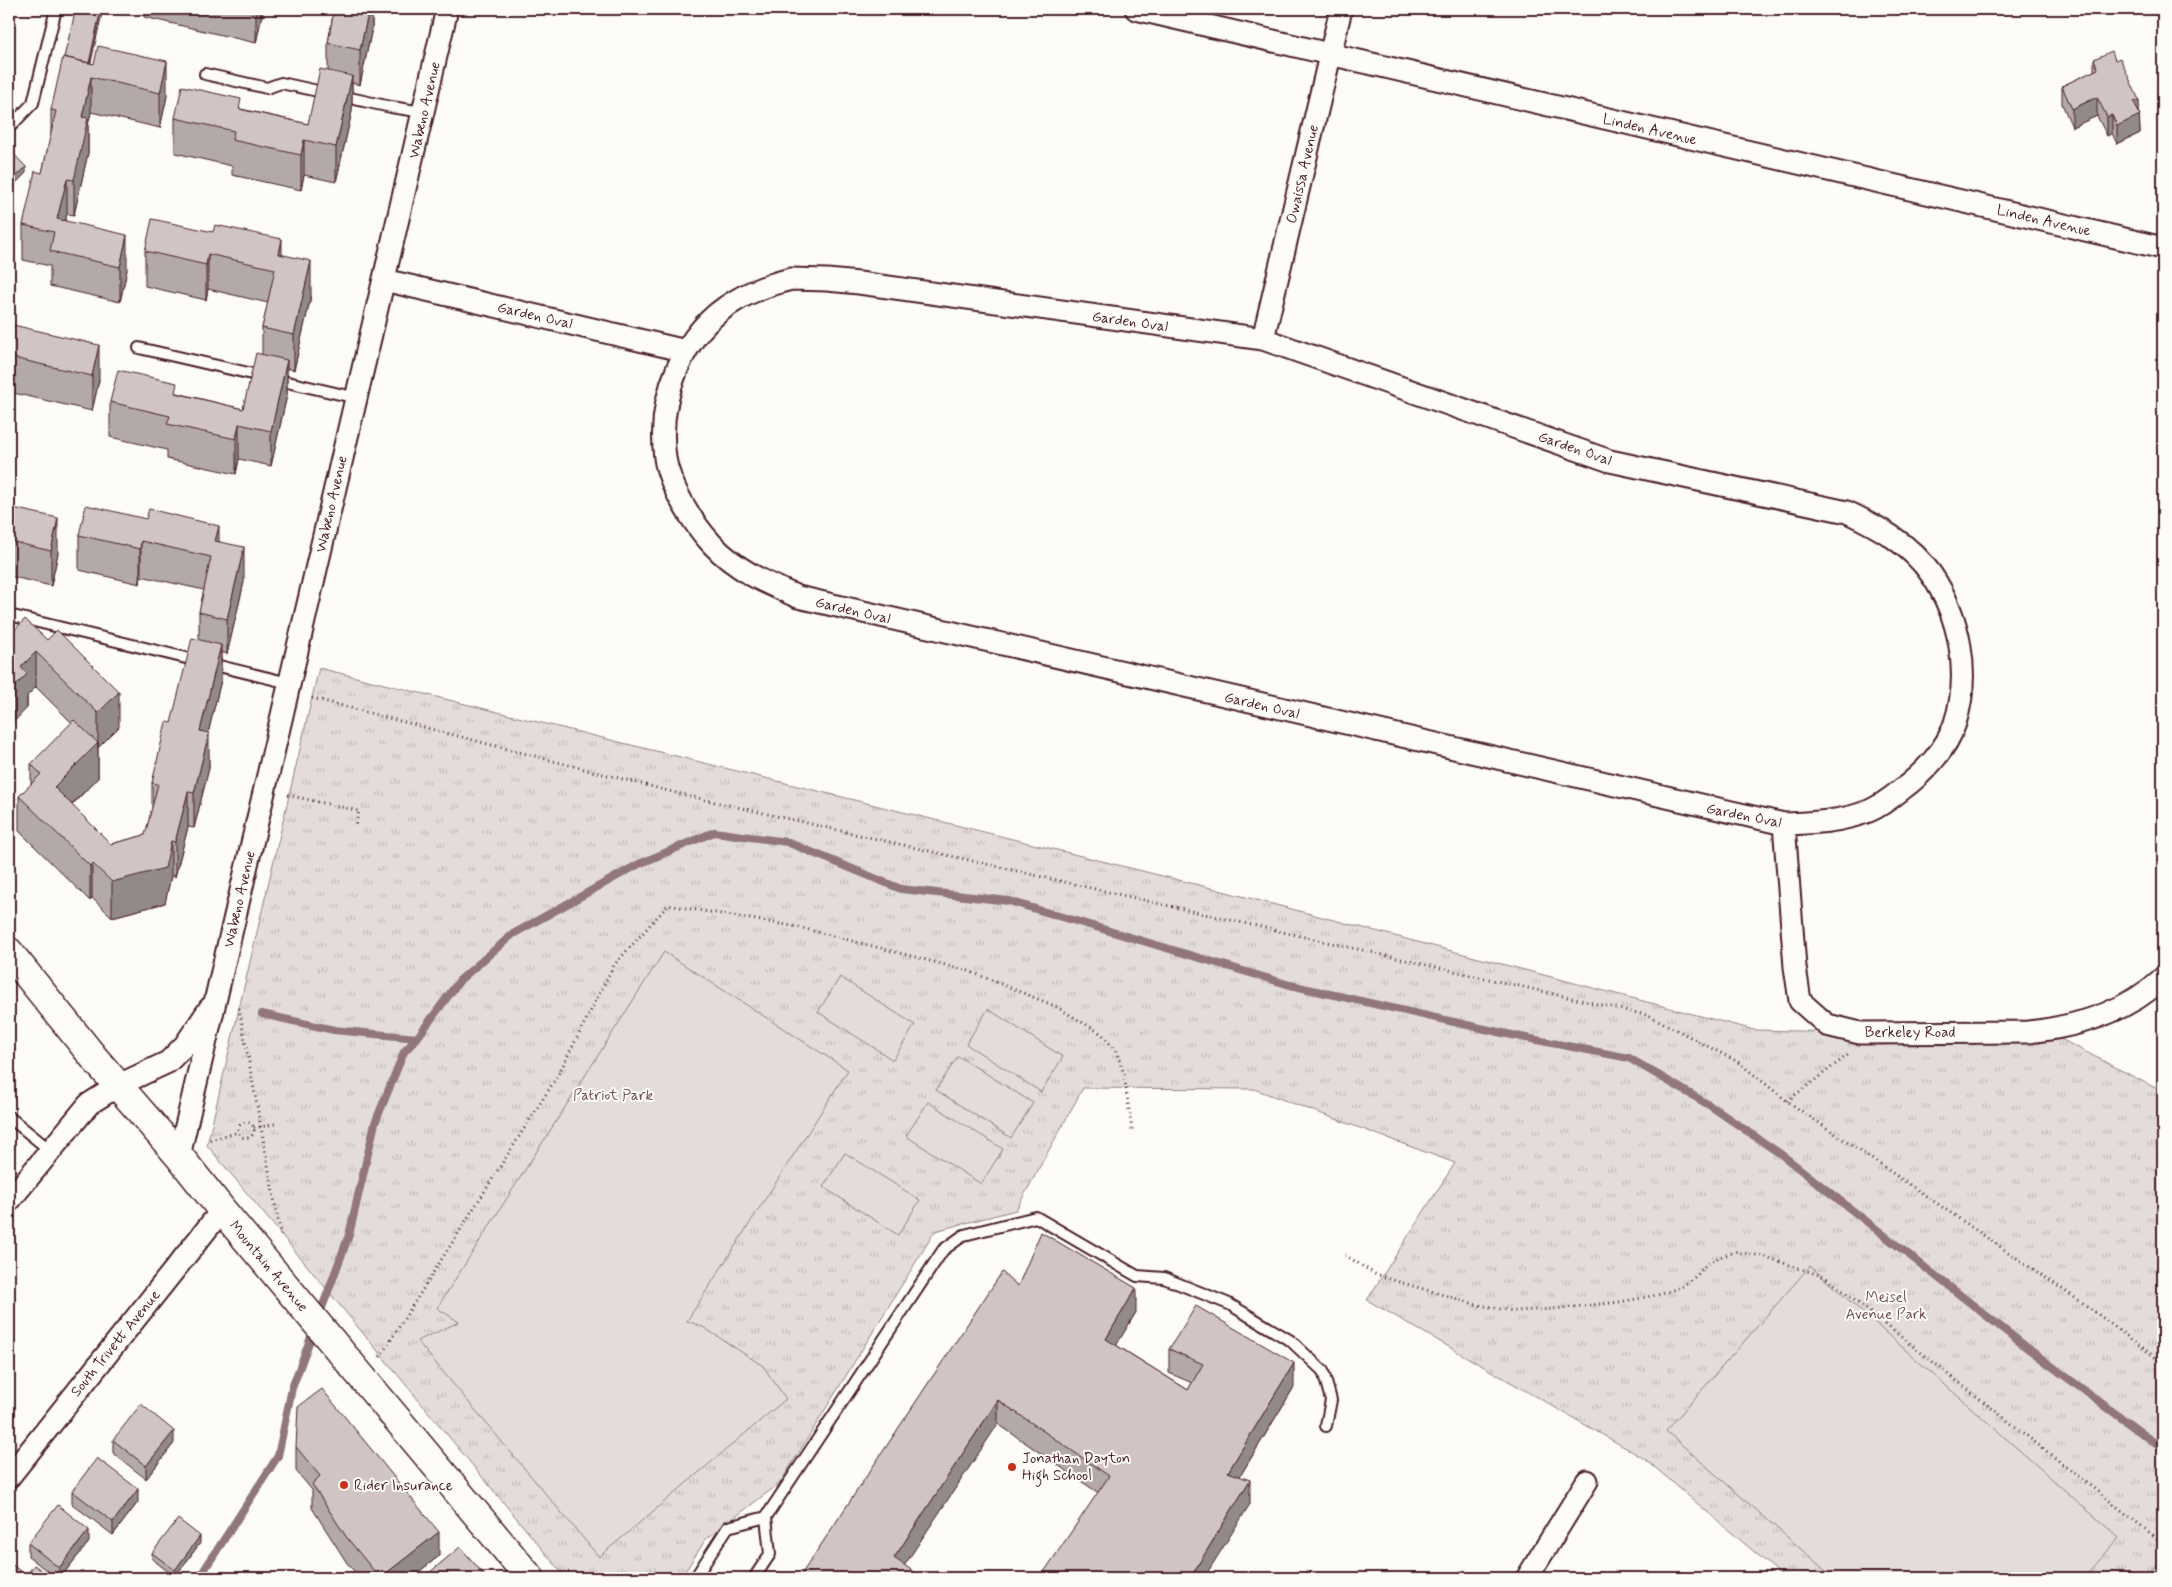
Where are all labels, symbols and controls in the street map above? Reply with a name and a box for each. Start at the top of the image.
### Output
street label: Wabeno Avenue [404,60,446,161]
street label: Linden Avenue [1601,109,1699,151]
street label: Owaissa Avenue [1282,123,1324,226]
street label: Linden Avenue [1995,200,2093,242]
street label: Garden Oval [495,298,574,334]
street label: Garden Oval [1091,307,1169,337]
street label: Garden Oval [1535,427,1614,471]
street label: Wabeno Avenue [311,454,353,555]
street label: Garden Oval [813,593,892,629]
street label: Garden Oval [1222,688,1301,724]
street label: Garden Oval [1704,799,1783,833]
street label: Wabeno Avenue [219,849,261,950]
street label: Berkeley Road [1865,1023,1955,1043]
park label: Patriot Park [573,1086,654,1106]
street label: Mountain Avenue [224,1217,313,1317]
street label: South Trivett Avenue [66,1286,165,1401]
park label: Meisel Avenue Park [1845,1288,1927,1325]
place label: Jonathan Dayton High School [1022,1449,1130,1487]
marker: Jonathan Dayton High School [1006,1461,1018,1473]
place label: Rider Insurance [354,1476,453,1496]
marker: Rider Insurance [338,1479,350,1491]

